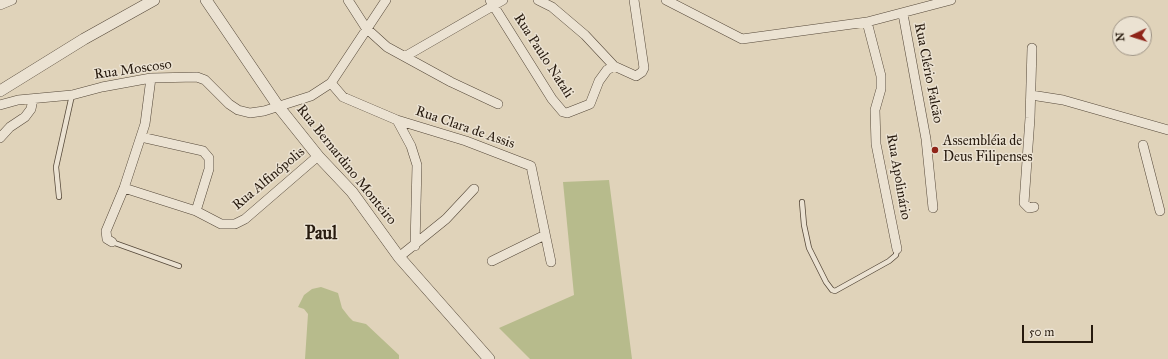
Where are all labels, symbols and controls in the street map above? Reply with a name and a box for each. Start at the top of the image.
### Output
street label: Rua Paulo Natali [510,11,576,101]
north arrow [1112,16,1152,56]
street label: Rua Clério Falcão [910,21,946,125]
text: N [1114,32,1127,42]
street label: Rua Moscoso [93,56,173,84]
street label: Rua Bernardino Monteiro [292,102,400,228]
street label: Rua Clara de Assis [413,103,517,153]
street label: Rua Apolinário [882,133,914,221]
place label: Assembléia de Deus Filipenses [943,134,1033,166]
street label: Rua Alfinópolis [230,144,308,214]
marker: Assembléia de Deus Filipenses [930,145,940,155]
district label: Paul [305,224,337,246]
scale bar [1024,317,1095,343]
text: 50 m [1029,325,1054,339]

